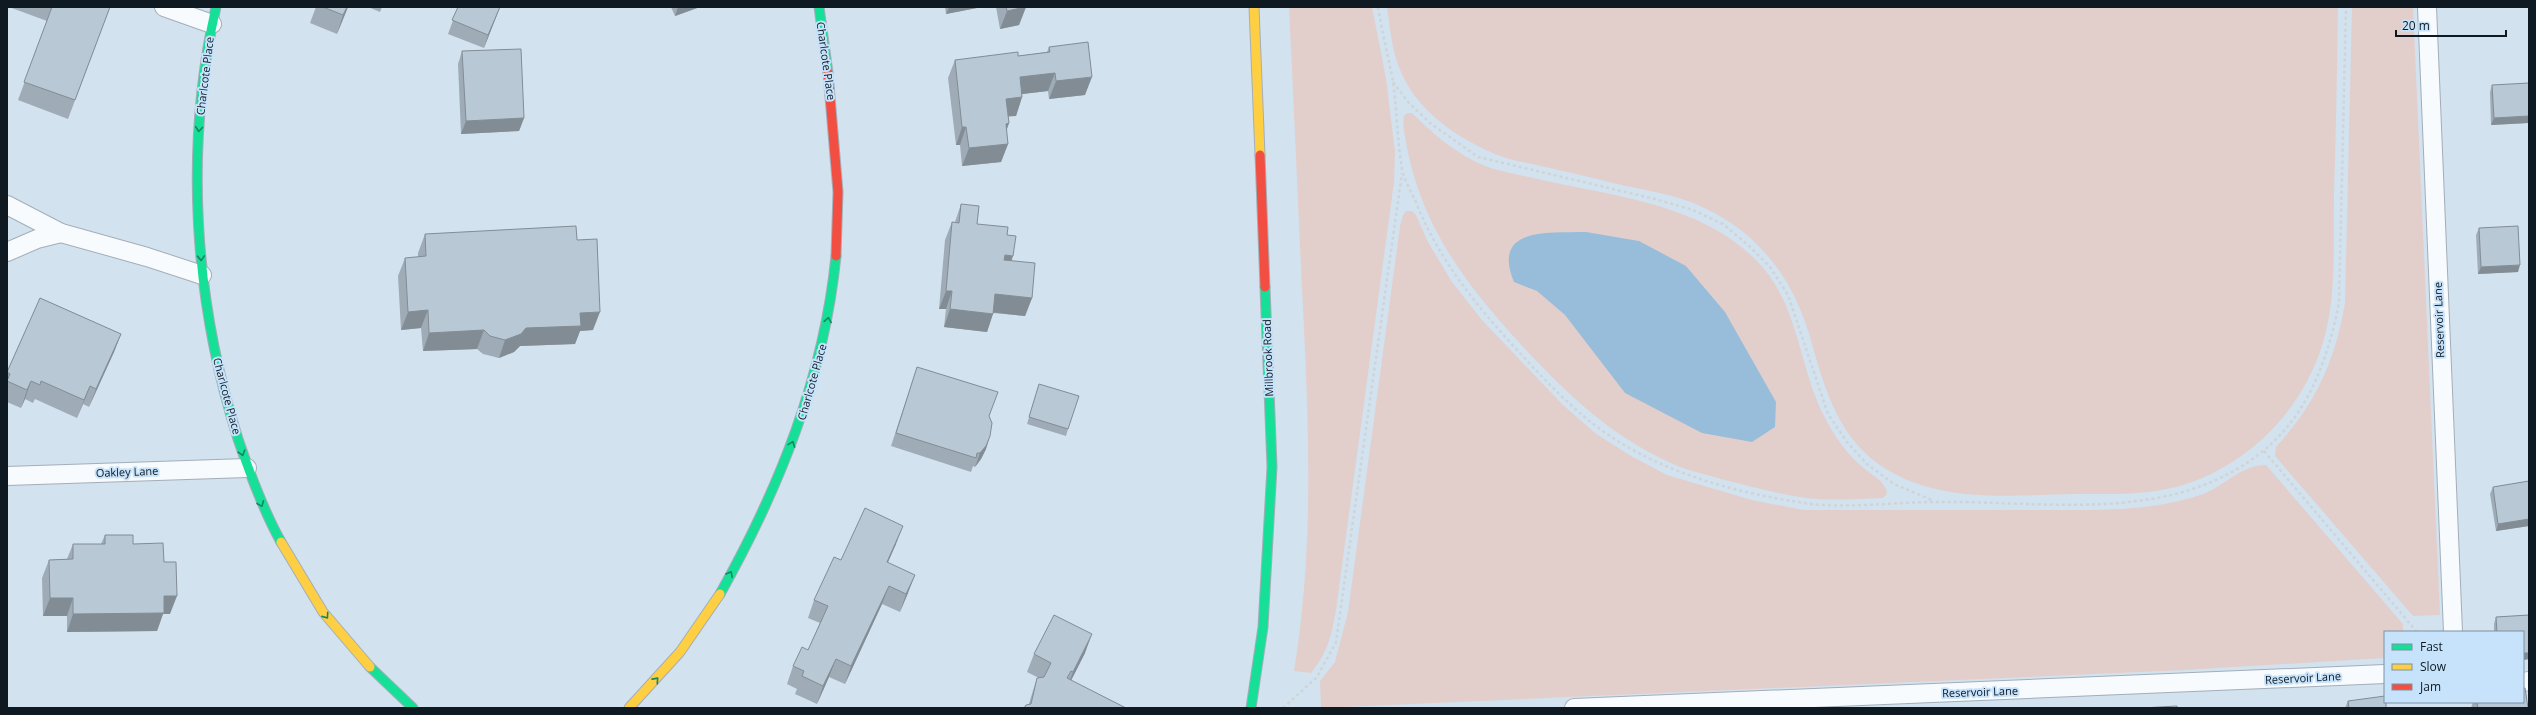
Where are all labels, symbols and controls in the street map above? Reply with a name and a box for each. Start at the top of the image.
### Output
scale bar [2396,12,2506,38]
text: 20 m [2402,17,2430,34]
street label: Charlcote Place [814,21,839,101]
street label: Charlcote Place [192,36,217,116]
one-way arrow [195,126,204,132]
one-way arrow [197,255,205,261]
street label: Reservoir Lane [2430,282,2447,358]
one-way arrow [823,316,832,323]
street label: Millbrook Road [1259,319,1276,397]
street label: Charlcote Place [793,342,830,422]
street label: Charlcote Place [210,356,245,436]
one-way arrow [788,441,796,448]
one-way arrow [237,450,246,457]
street label: Oakley Lane [95,463,158,480]
one-way arrow [257,501,265,508]
one-way arrow [725,571,733,578]
one-way arrow [321,612,328,619]
legend [2384,631,2524,703]
text: Fast [2420,638,2443,655]
text: Slow [2420,658,2447,675]
street label: Reservoir Lane [2265,668,2341,687]
one-way arrow [651,677,659,685]
text: Jam [2419,678,2441,695]
street label: Reservoir Lane [1942,683,2018,700]

